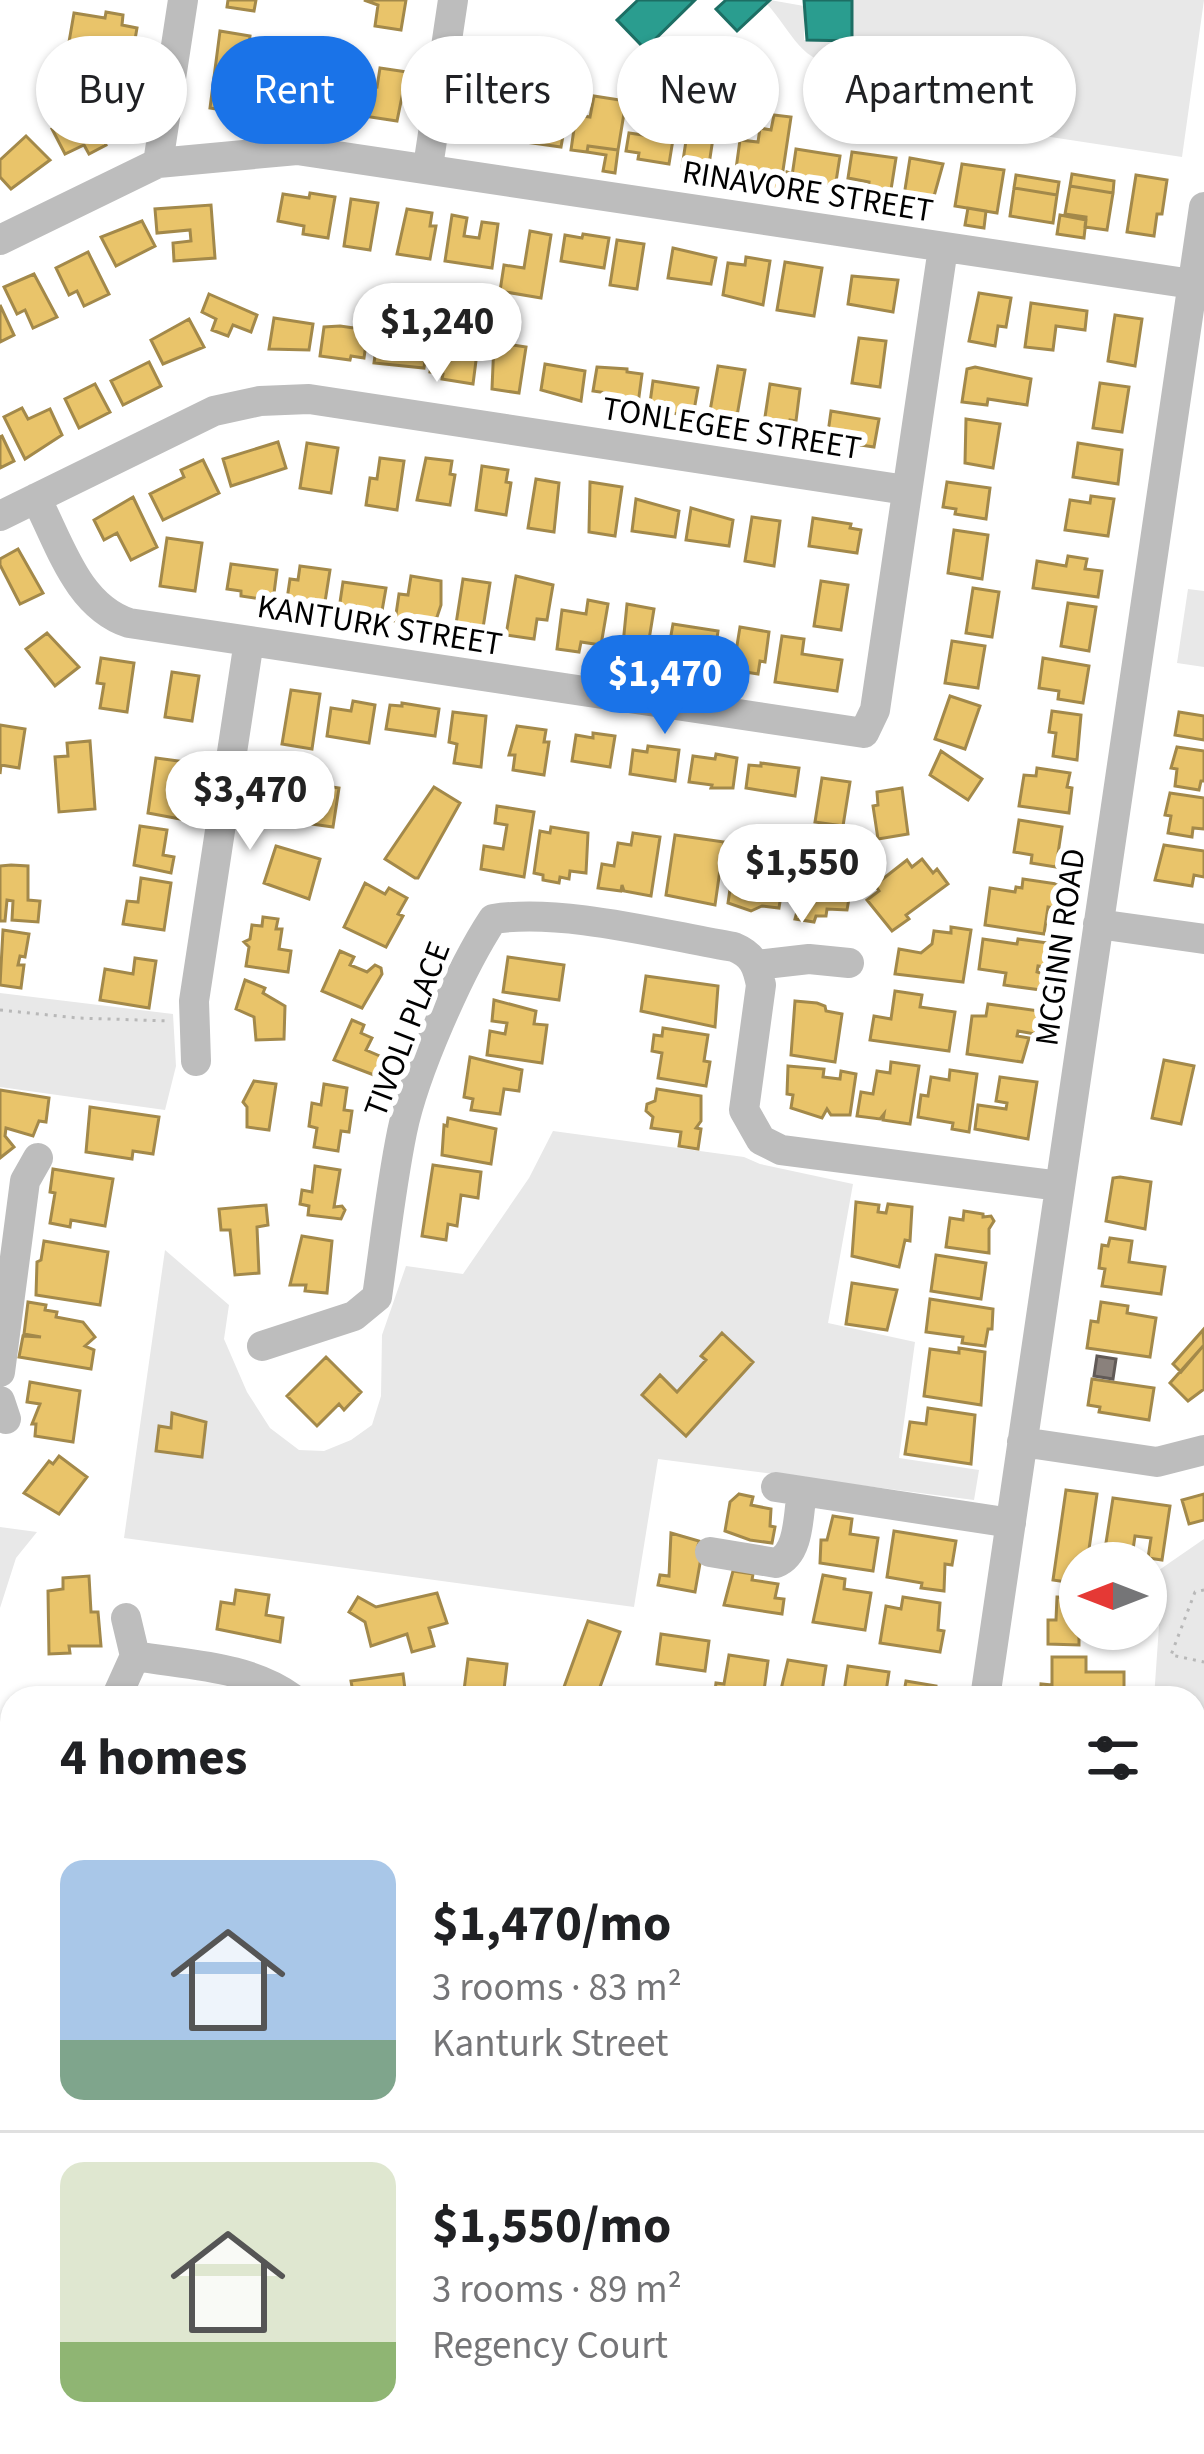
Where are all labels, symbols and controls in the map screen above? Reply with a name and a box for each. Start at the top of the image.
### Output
chip: Buy [36,36,187,144]
chip: Rent [211,36,377,144]
chip: Filters [401,36,593,144]
chip: New [617,36,779,144]
chip: Apartment [803,36,1076,144]
street label: RINAVORE STREET [679,148,937,235]
pin: $1,240 [339,283,535,385]
text: $1,240 [380,294,494,350]
street label: TONLEGEE STREET [599,385,864,472]
street label: KANTURK STREET [254,583,506,668]
pin: $1,470 [567,635,763,737]
text: $1,470 [608,646,722,702]
pin: $3,470 [152,751,348,853]
text: $3,470 [193,762,307,818]
pin: $1,550 [704,824,900,926]
text: $1,550 [745,835,859,891]
street label: MCGINN ROAD [1023,845,1098,1049]
street label: TIVOLI PLACE [352,935,462,1124]
north arrow [1059,1542,1167,1650]
map controls [1059,1542,1167,1650]
text: 4 homes [60,1722,247,1794]
icon: filters [1080,1725,1146,1791]
text: $1,470/mo [432,1888,671,1960]
icon: home [156,1908,300,2052]
text: 3 rooms · 83 m² [432,1960,682,2016]
text: Kanturk Street [432,2016,668,2072]
text: $1,550/mo [432,2190,671,2262]
icon: home [156,2210,300,2354]
text: 3 rooms · 89 m² [432,2262,682,2318]
text: Regency Court [432,2318,668,2374]

